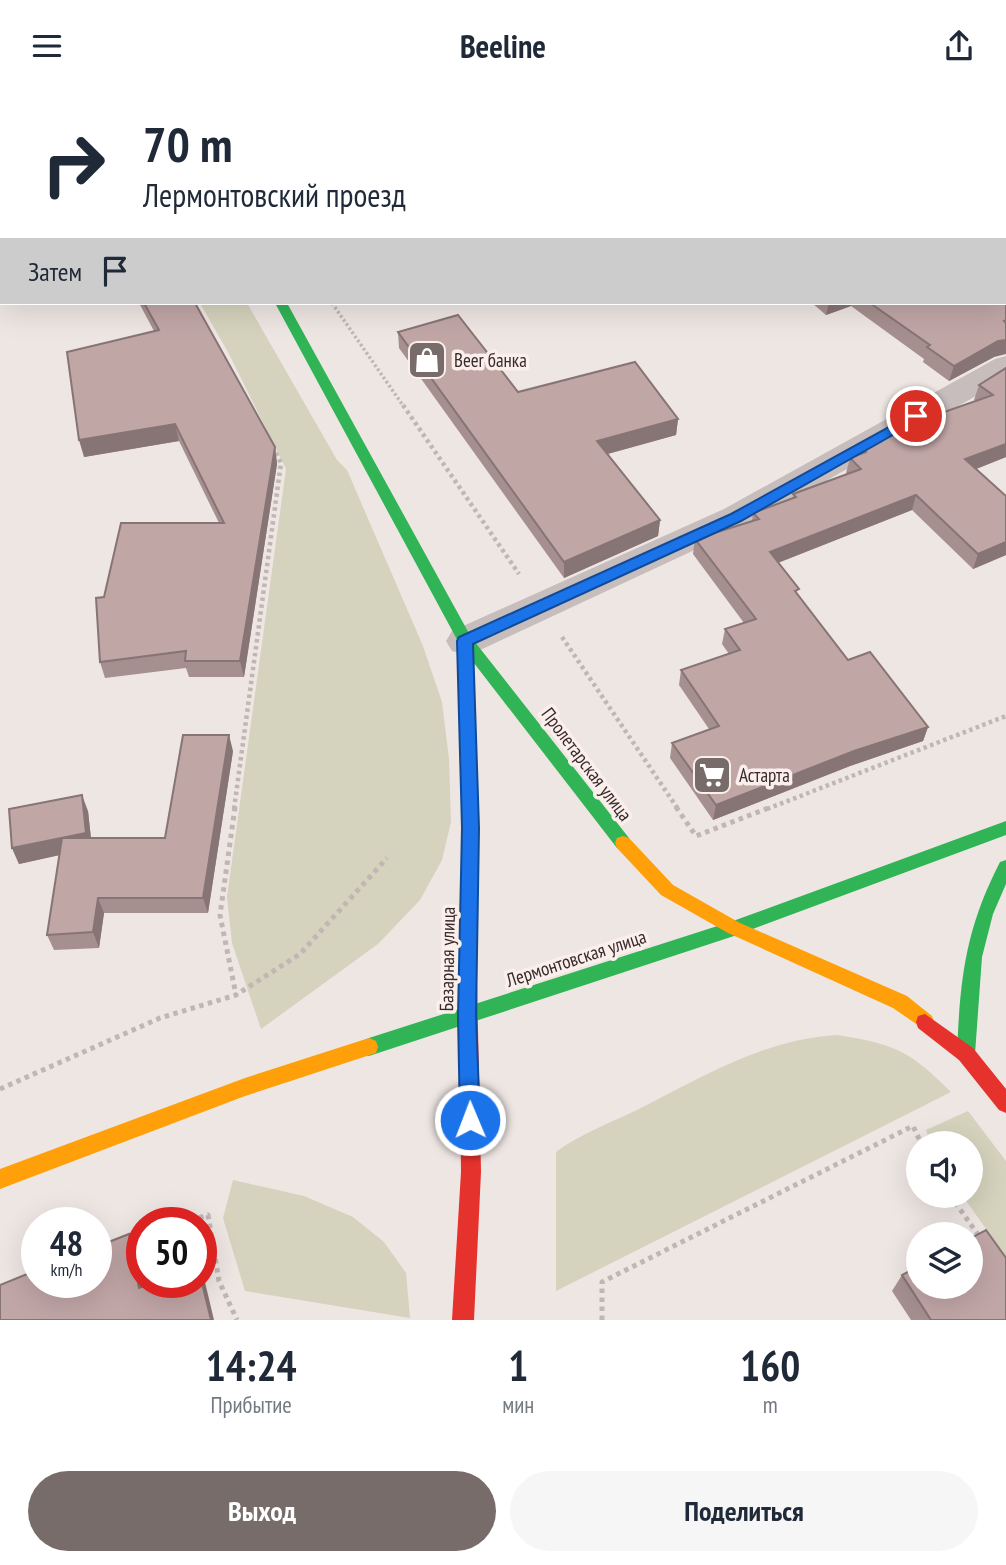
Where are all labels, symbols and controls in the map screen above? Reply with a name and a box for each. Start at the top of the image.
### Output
text: Beeline [460,25,546,67]
icon: menu [28,27,66,65]
icon: share [940,27,978,65]
text: 70 m [143,112,232,176]
icon: right [28,119,119,210]
text: Лермонтовский проезд [143,174,406,216]
icon: arrive [96,252,134,290]
text: Затем [28,255,82,288]
shop icon: Beer банка [406,339,448,381]
place label: Beer банка [454,348,527,372]
pin [886,386,946,446]
icon: arrive [897,397,935,435]
street label: Пролетарская улица [537,702,637,826]
supermarket icon: Астарта [691,754,733,796]
place label: Астарта [739,763,790,787]
street label: Базарная улица [434,906,460,1012]
street label: Лермонтовская улица [502,924,649,992]
position arrow [433,1083,507,1157]
map controls [906,1131,983,1299]
button: sound [906,1131,983,1208]
speed limit sign: 50 [126,1207,217,1298]
text: 48 [50,1220,83,1266]
button: layers [906,1222,983,1299]
text: km/h [51,1258,82,1281]
text: 14:24 [206,1338,297,1393]
text: 1 [508,1338,528,1393]
text: 160 [740,1338,800,1393]
text: Прибытие [210,1390,292,1419]
text: мин [502,1390,534,1419]
text: m [763,1390,778,1419]
button: Выход [28,1471,496,1551]
button: Поделиться [510,1471,978,1551]

